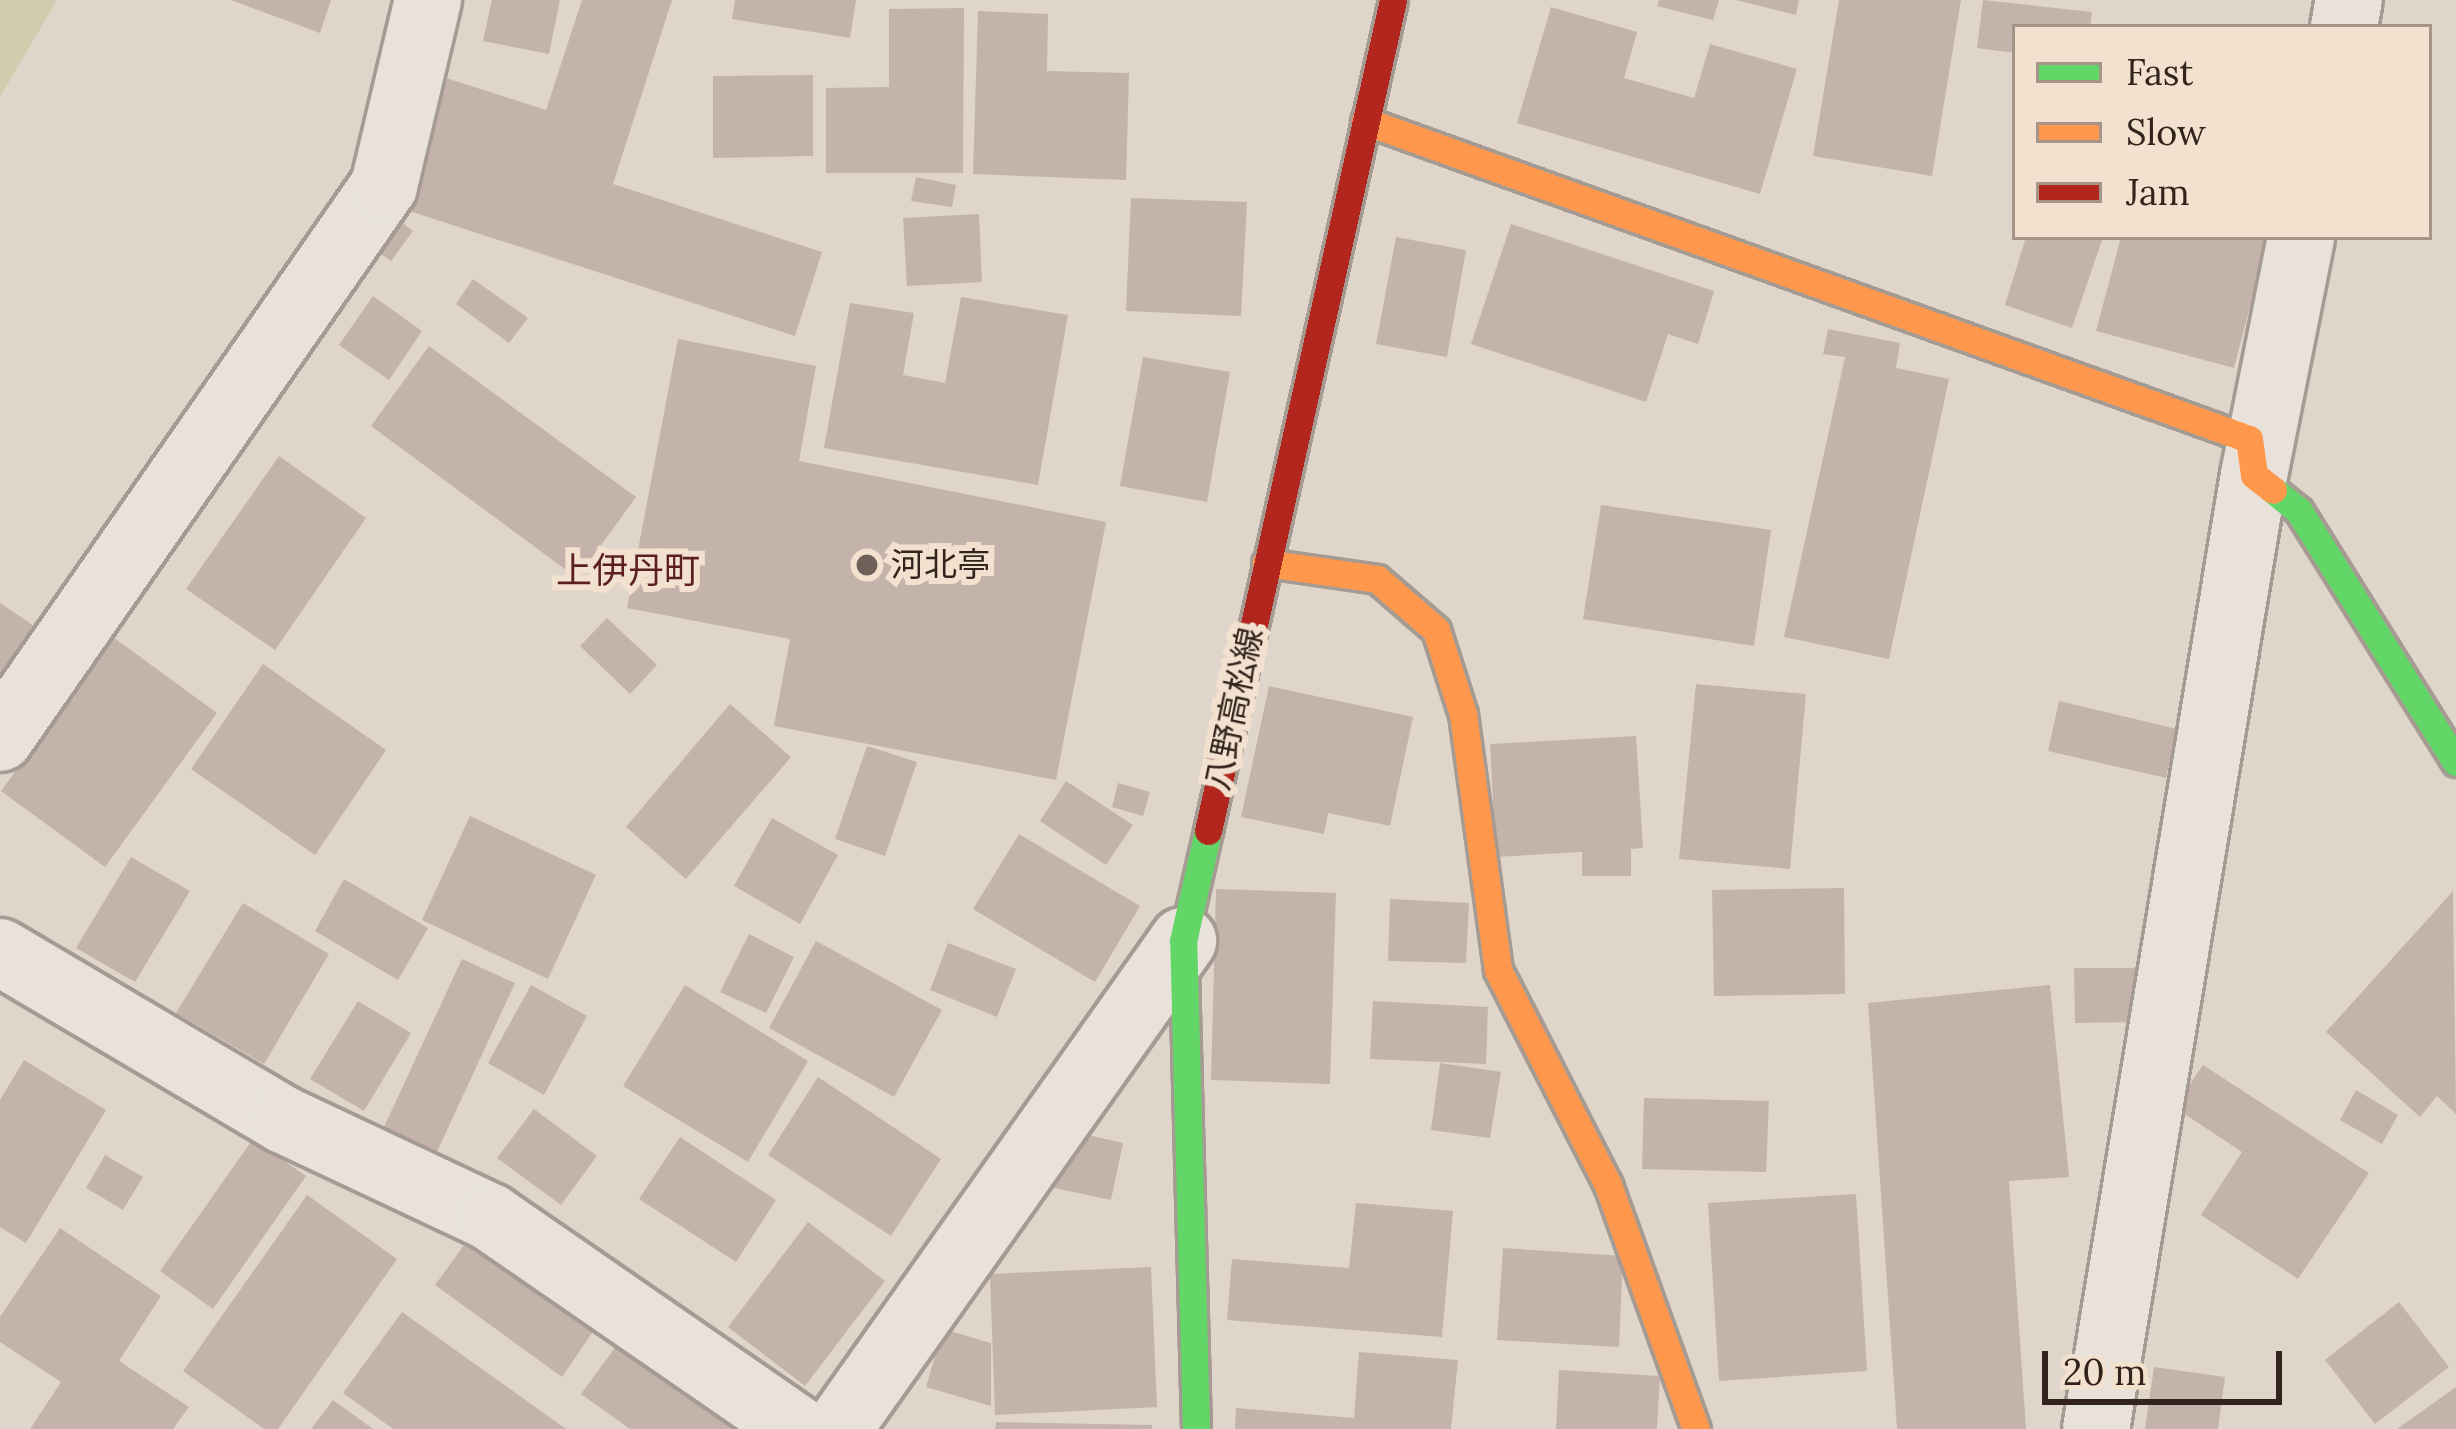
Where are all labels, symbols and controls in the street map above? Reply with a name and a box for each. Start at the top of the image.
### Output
legend [2012,24,2432,240]
text: Fast [2126,49,2193,95]
text: Slow [2126,109,2206,155]
text: Jam [2126,169,2190,215]
place label: 河北亭 [891,545,990,585]
district label: 上伊丹町 [556,549,700,593]
marker: 河北亭 [854,552,880,578]
street label: 八野高松線 [1197,624,1271,794]
scale bar [2048,1327,2288,1401]
text: 20 m [2063,1349,2146,1395]

